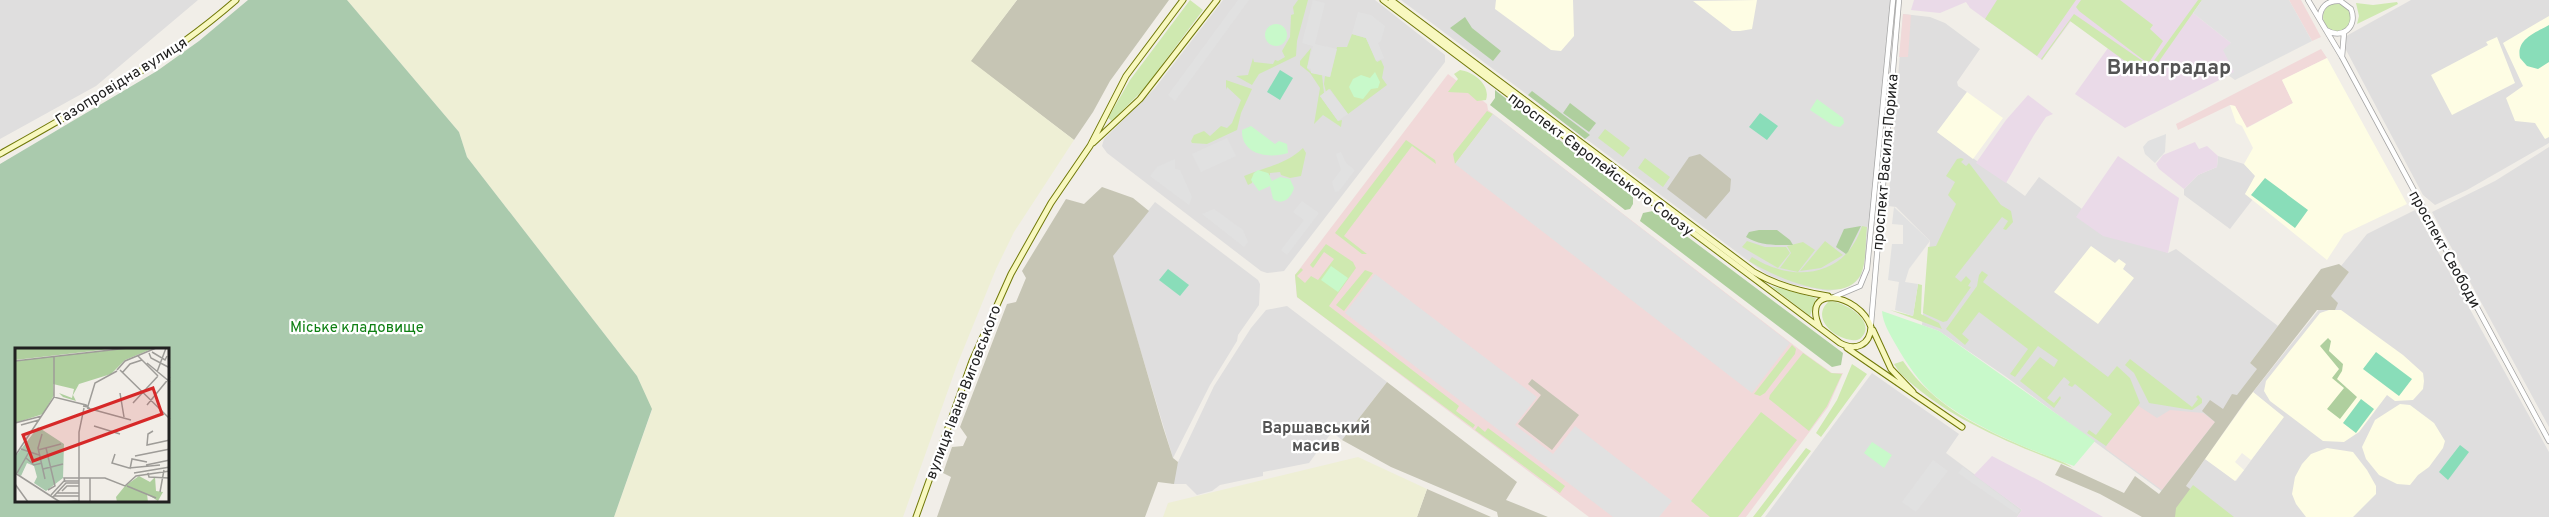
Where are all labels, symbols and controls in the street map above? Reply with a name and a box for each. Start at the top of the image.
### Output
street label: Газопровідна вулиця [52,34,191,131]
district label: Виноградар [2107,55,2231,82]
street label: проспект Василя Порика [1869,73,1904,251]
street label: проспект Європейського Союзу [1504,89,1697,241]
street label: проспект Свободи [2403,188,2484,312]
street label: вулиця Івана Виговського [922,303,1006,482]
park label: Міське кладовище [290,319,424,338]
inset map [15,348,170,502]
district label: Варшавський масив [1262,419,1370,457]

